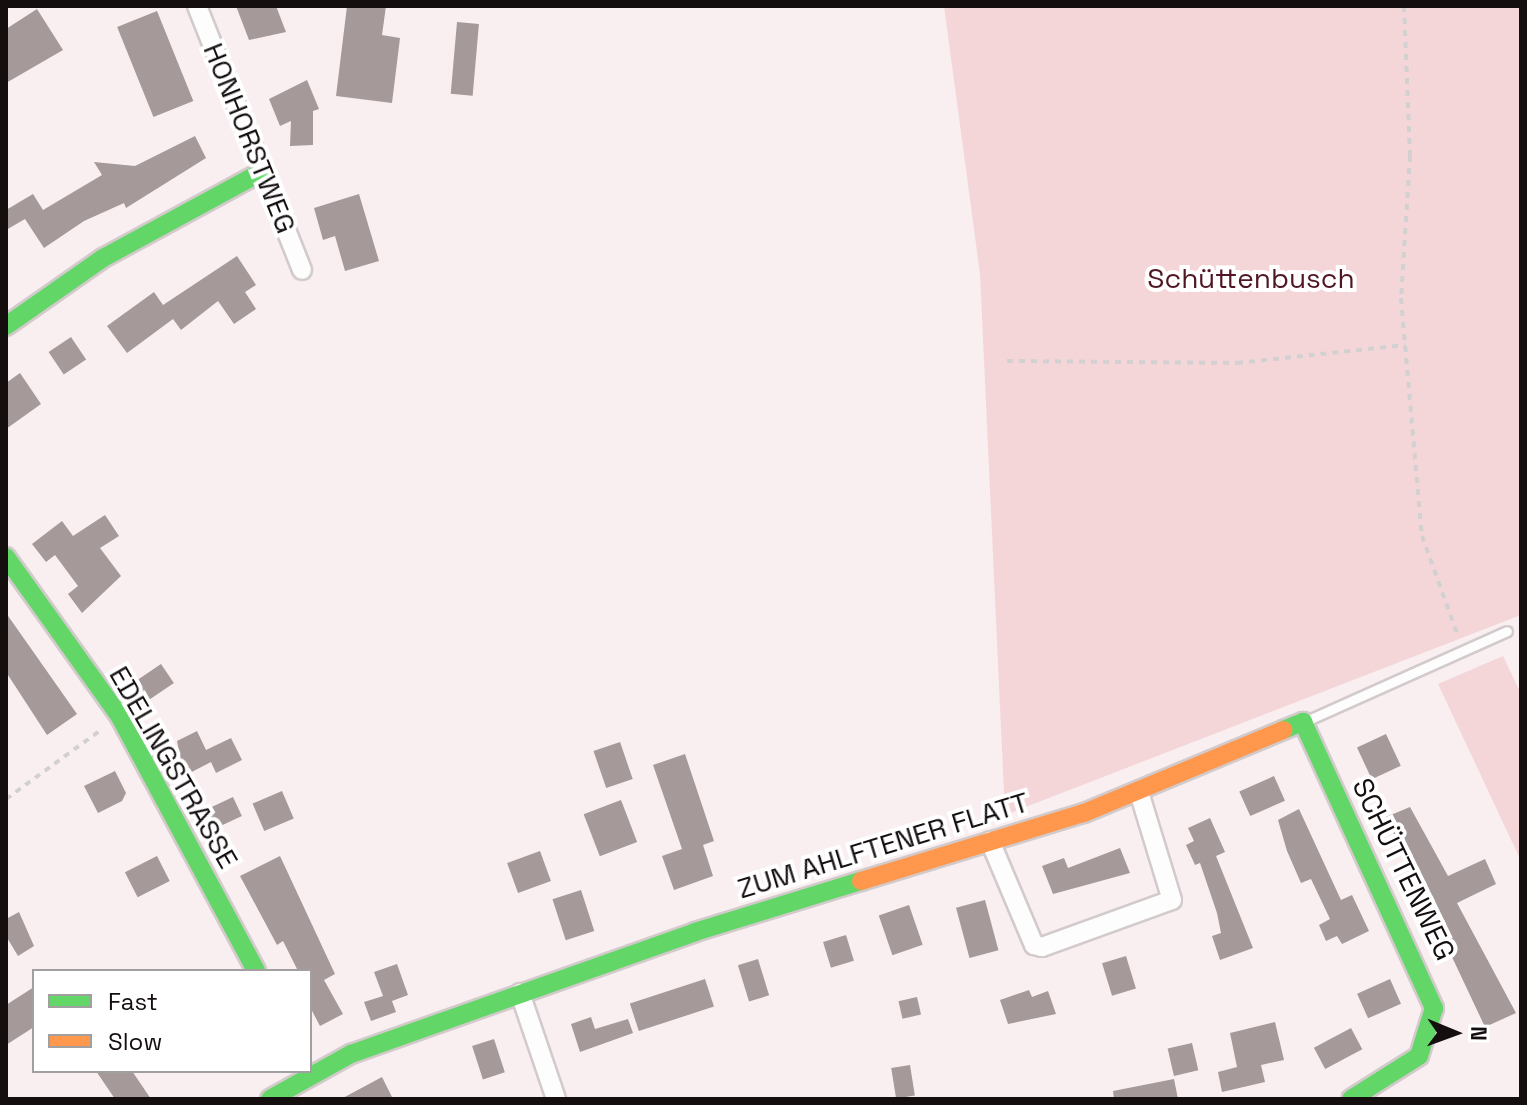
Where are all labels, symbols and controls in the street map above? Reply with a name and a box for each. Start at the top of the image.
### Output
street label: HONHORSTWEG [197,38,303,238]
park label: Schüttenbusch [1147,261,1355,295]
street label: EDELINGSTRASSE [103,660,245,874]
street label: SCHÜTTENWEG [1345,773,1463,965]
street label: ZUM AHLFTENER FLATT [733,785,1033,905]
legend [32,969,312,1073]
text: Fast [108,986,158,1017]
north arrow [1415,993,1495,1073]
text: Slow [108,1026,162,1057]
text: N [1465,1026,1493,1041]

